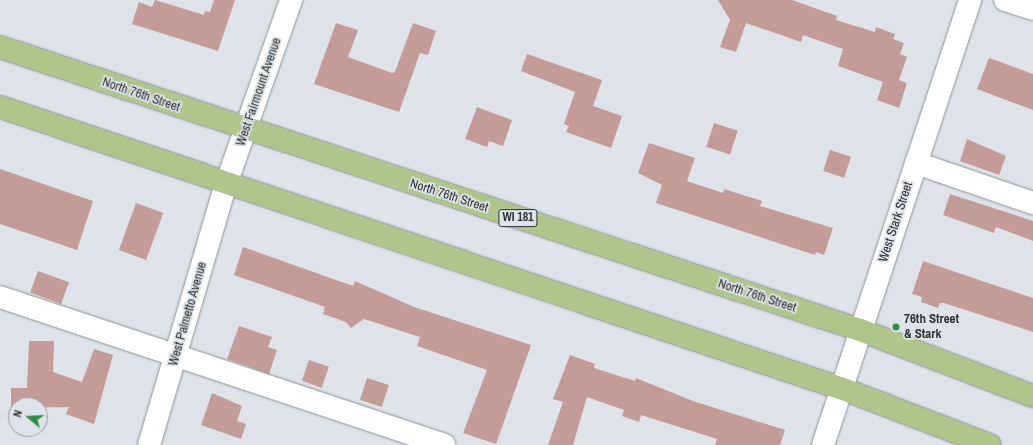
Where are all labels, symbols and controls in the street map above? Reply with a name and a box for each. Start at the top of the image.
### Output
street label: West Fairmount Avenue [233,36,285,148]
street label: North 76th Street [100,74,182,116]
street label: North 76th Street [408,176,490,216]
street label: West Stark Street [876,180,916,264]
road number: WI 181 [498,208,538,228]
street label: West Palmetto Avenue [166,260,210,368]
street label: North 76th Street [716,276,798,316]
place label: 76th Street & Stark [904,312,959,343]
marker: 76th Street & Stark [891,322,901,332]
north arrow [8,397,48,437]
text: N [10,408,25,419]

